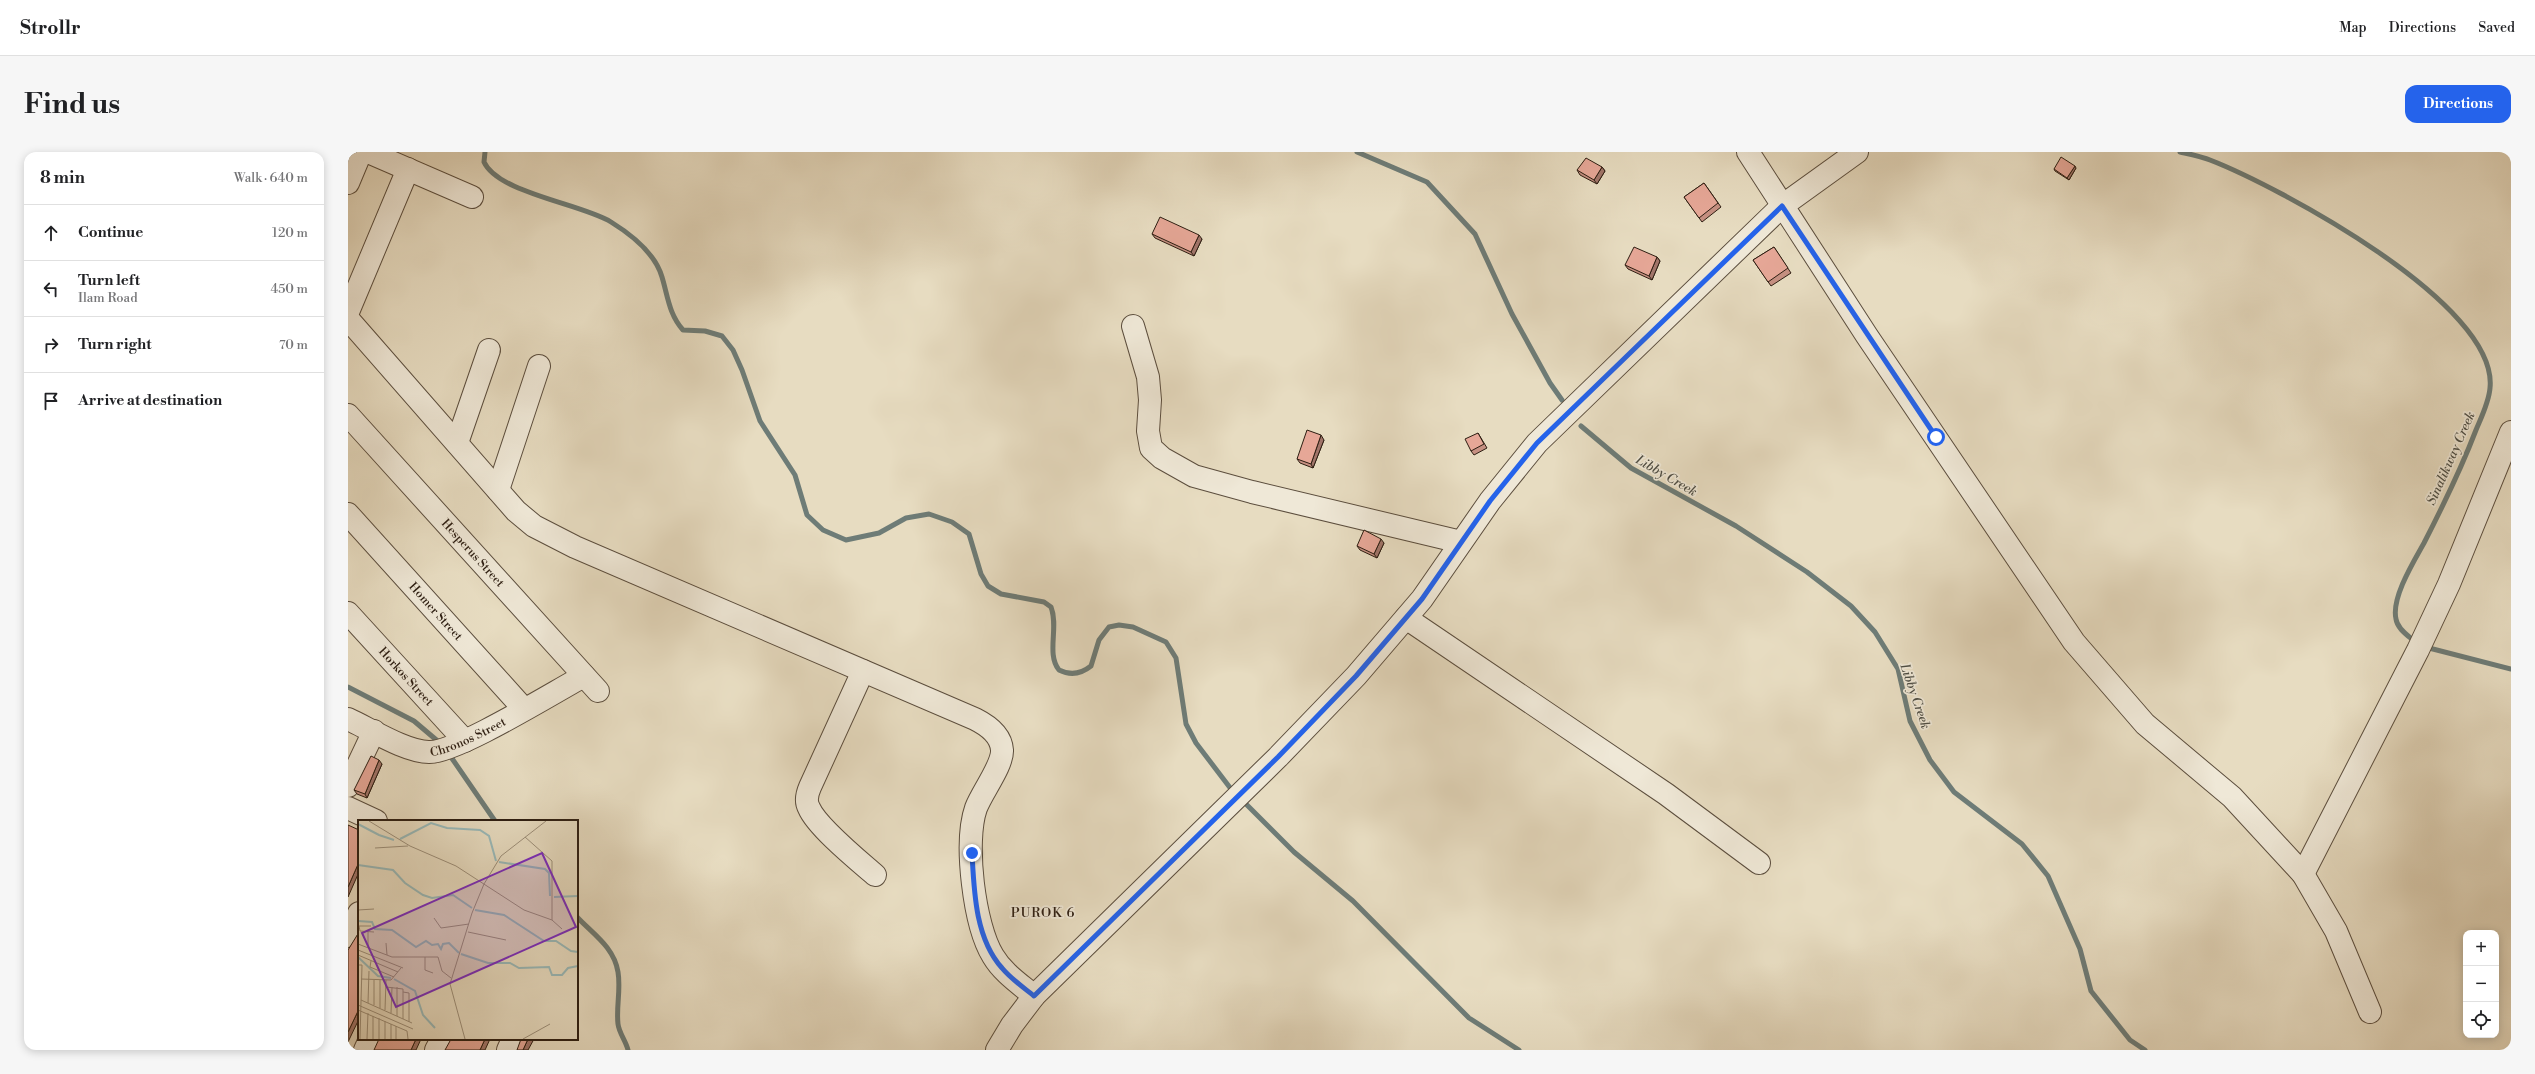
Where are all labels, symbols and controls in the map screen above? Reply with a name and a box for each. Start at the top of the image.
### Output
text: Strollr [20,16,81,40]
text: Map [2339,19,2367,37]
text: Directions [2389,19,2456,37]
text: Saved [2478,19,2515,37]
button: Directions [2405,85,2511,123]
text: Find us [24,87,120,122]
text: 8 min [40,167,85,189]
text: Walk · 640 m [234,170,308,186]
icon: ahead [40,222,62,244]
text: Continue [78,223,143,242]
text: 120 m [272,225,308,241]
text: Turn left [78,271,140,290]
icon: left [40,278,62,300]
text: 450 m [270,281,308,297]
text: Ilam Road [78,290,138,306]
icon: right [40,334,62,356]
text: Turn right [78,335,152,354]
text: 70 m [279,337,308,353]
icon: arrive [40,390,62,412]
text: Arrive at destination [78,391,222,410]
water label: Sinalikway Creek [2423,409,2479,508]
route start [1927,428,1945,446]
water label: Libby Creek [1632,451,1700,500]
street label: Hesperus Street [438,516,508,591]
street label: Homer Street [405,579,466,644]
street label: Horkos Street [375,644,437,710]
water label: Libby Creek [1896,661,1934,731]
street label: Chronos Street [429,714,509,760]
inset map [358,820,578,1040]
route end [963,844,981,862]
district label: PUROK 6 [1011,905,1075,921]
map controls [2463,930,2499,1038]
button: + [2463,930,2499,966]
button: − [2463,966,2499,1002]
button: locate [2463,1002,2499,1038]

